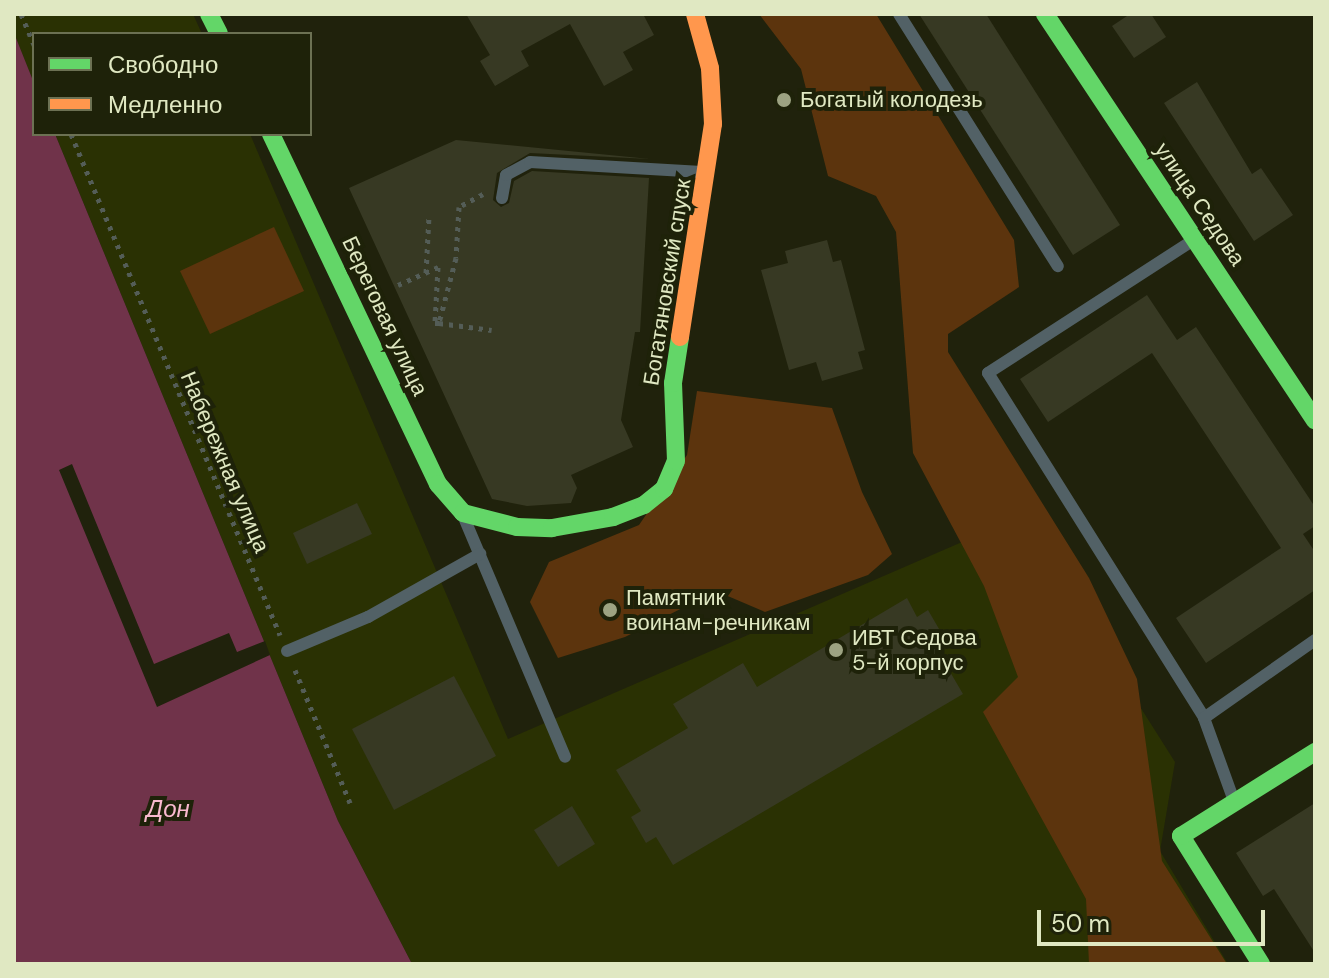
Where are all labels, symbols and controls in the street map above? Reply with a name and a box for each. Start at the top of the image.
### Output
legend [32,32,312,136]
text: Свободно [108,49,218,80]
place label: Богатый колодезь [800,87,983,113]
text: Медленно [108,89,222,120]
marker: Богатый колодезь [775,91,793,109]
street label: улица Седова [1149,137,1251,271]
street label: Богатяновский спуск [638,177,696,387]
street label: Береговая улица [337,232,433,400]
street label: Набережная улица [175,367,275,557]
place label: Памятник воинам-речникам [626,584,810,636]
marker: Памятник воинам-речникам [601,601,619,619]
place label: ИВТ Седова 5-й корпус [852,624,977,676]
marker: ИВТ Седова 5-й корпус [827,641,845,659]
water label: Дон [146,795,190,823]
scale bar [1041,894,1269,944]
text: 50 m [1051,908,1110,939]

